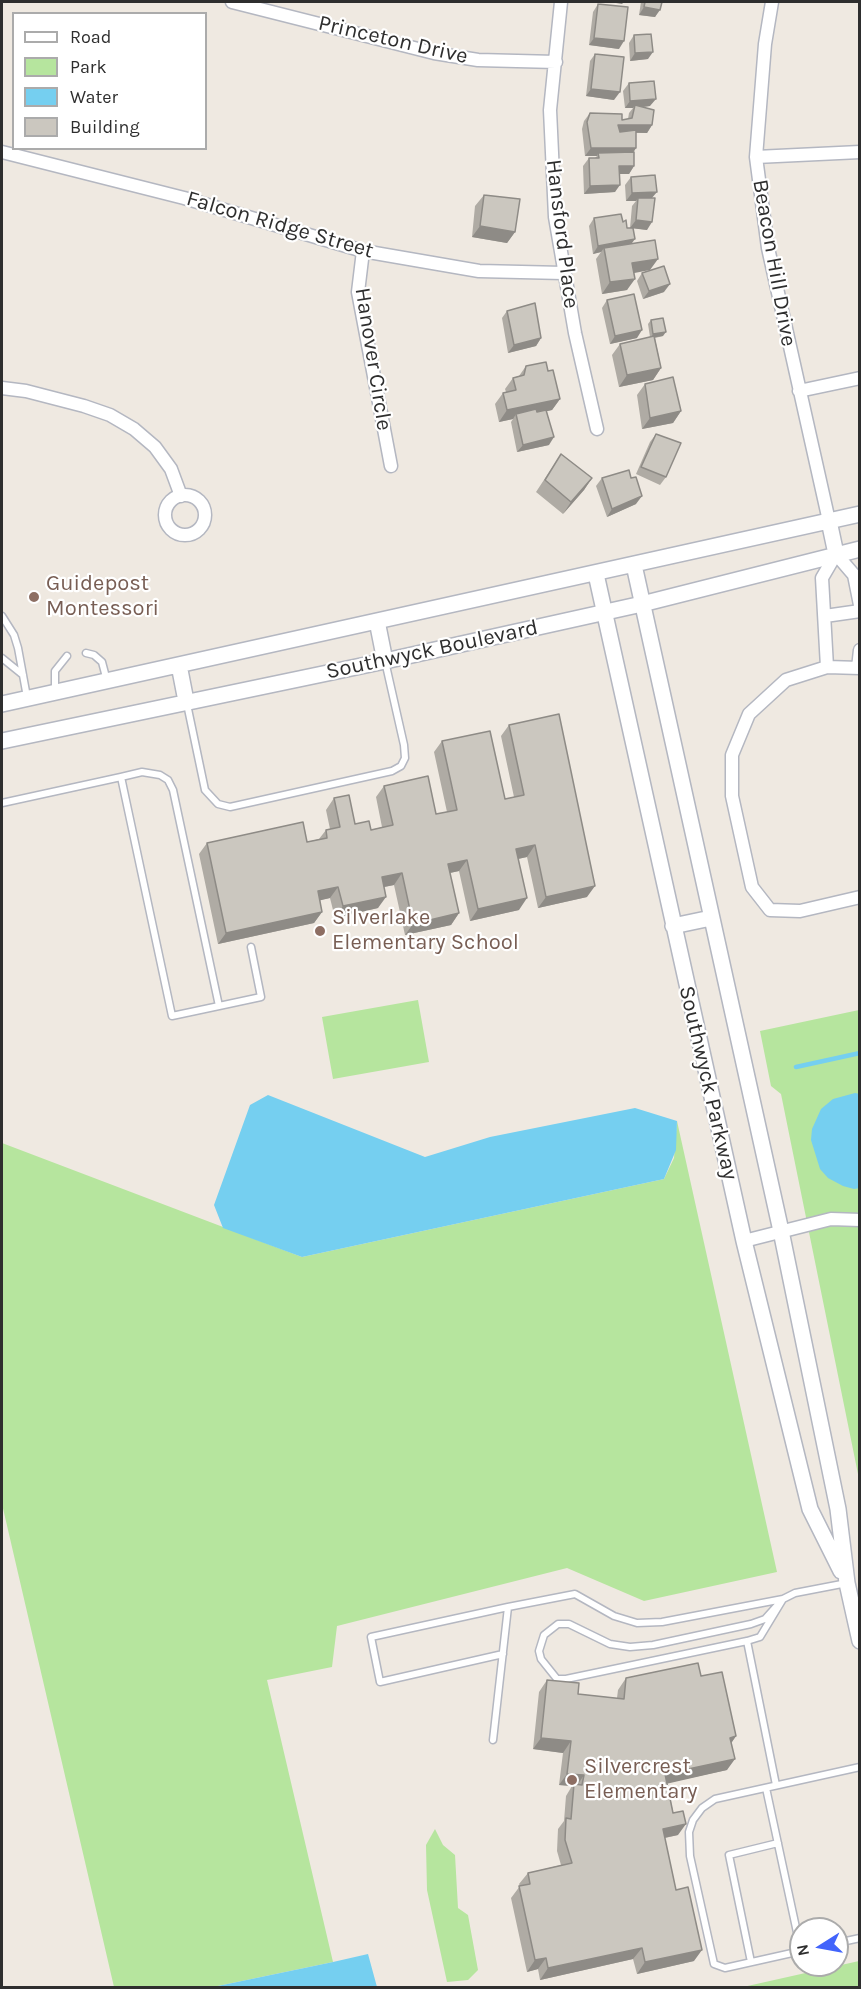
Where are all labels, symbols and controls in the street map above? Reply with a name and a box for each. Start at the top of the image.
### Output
street label: Princeton Drive [316,10,470,70]
legend [12,12,207,150]
text: Road [70,26,111,48]
text: Park [70,56,107,78]
text: Water [70,86,118,108]
text: Building [70,116,140,138]
street label: Hansford Place [540,158,584,310]
street label: Beacon Hill Drive [746,177,802,349]
street label: Falcon Ridge Street [183,186,377,264]
street label: Hanover Circle [349,286,397,432]
place label: Guidepost Montessori [46,571,159,622]
marker: Guidepost Montessori [27,590,41,604]
street label: Southwyck Boulevard [324,615,540,685]
place label: Silverlake Elementary School [332,905,519,956]
marker: Silverlake Elementary School [313,924,327,938]
street label: Southwyck Parkway [673,983,743,1183]
place label: Silvercrest Elementary [584,1754,698,1806]
marker: Silvercrest Elementary [565,1773,579,1787]
north arrow [789,1917,849,1977]
text: N [792,1943,813,1958]

